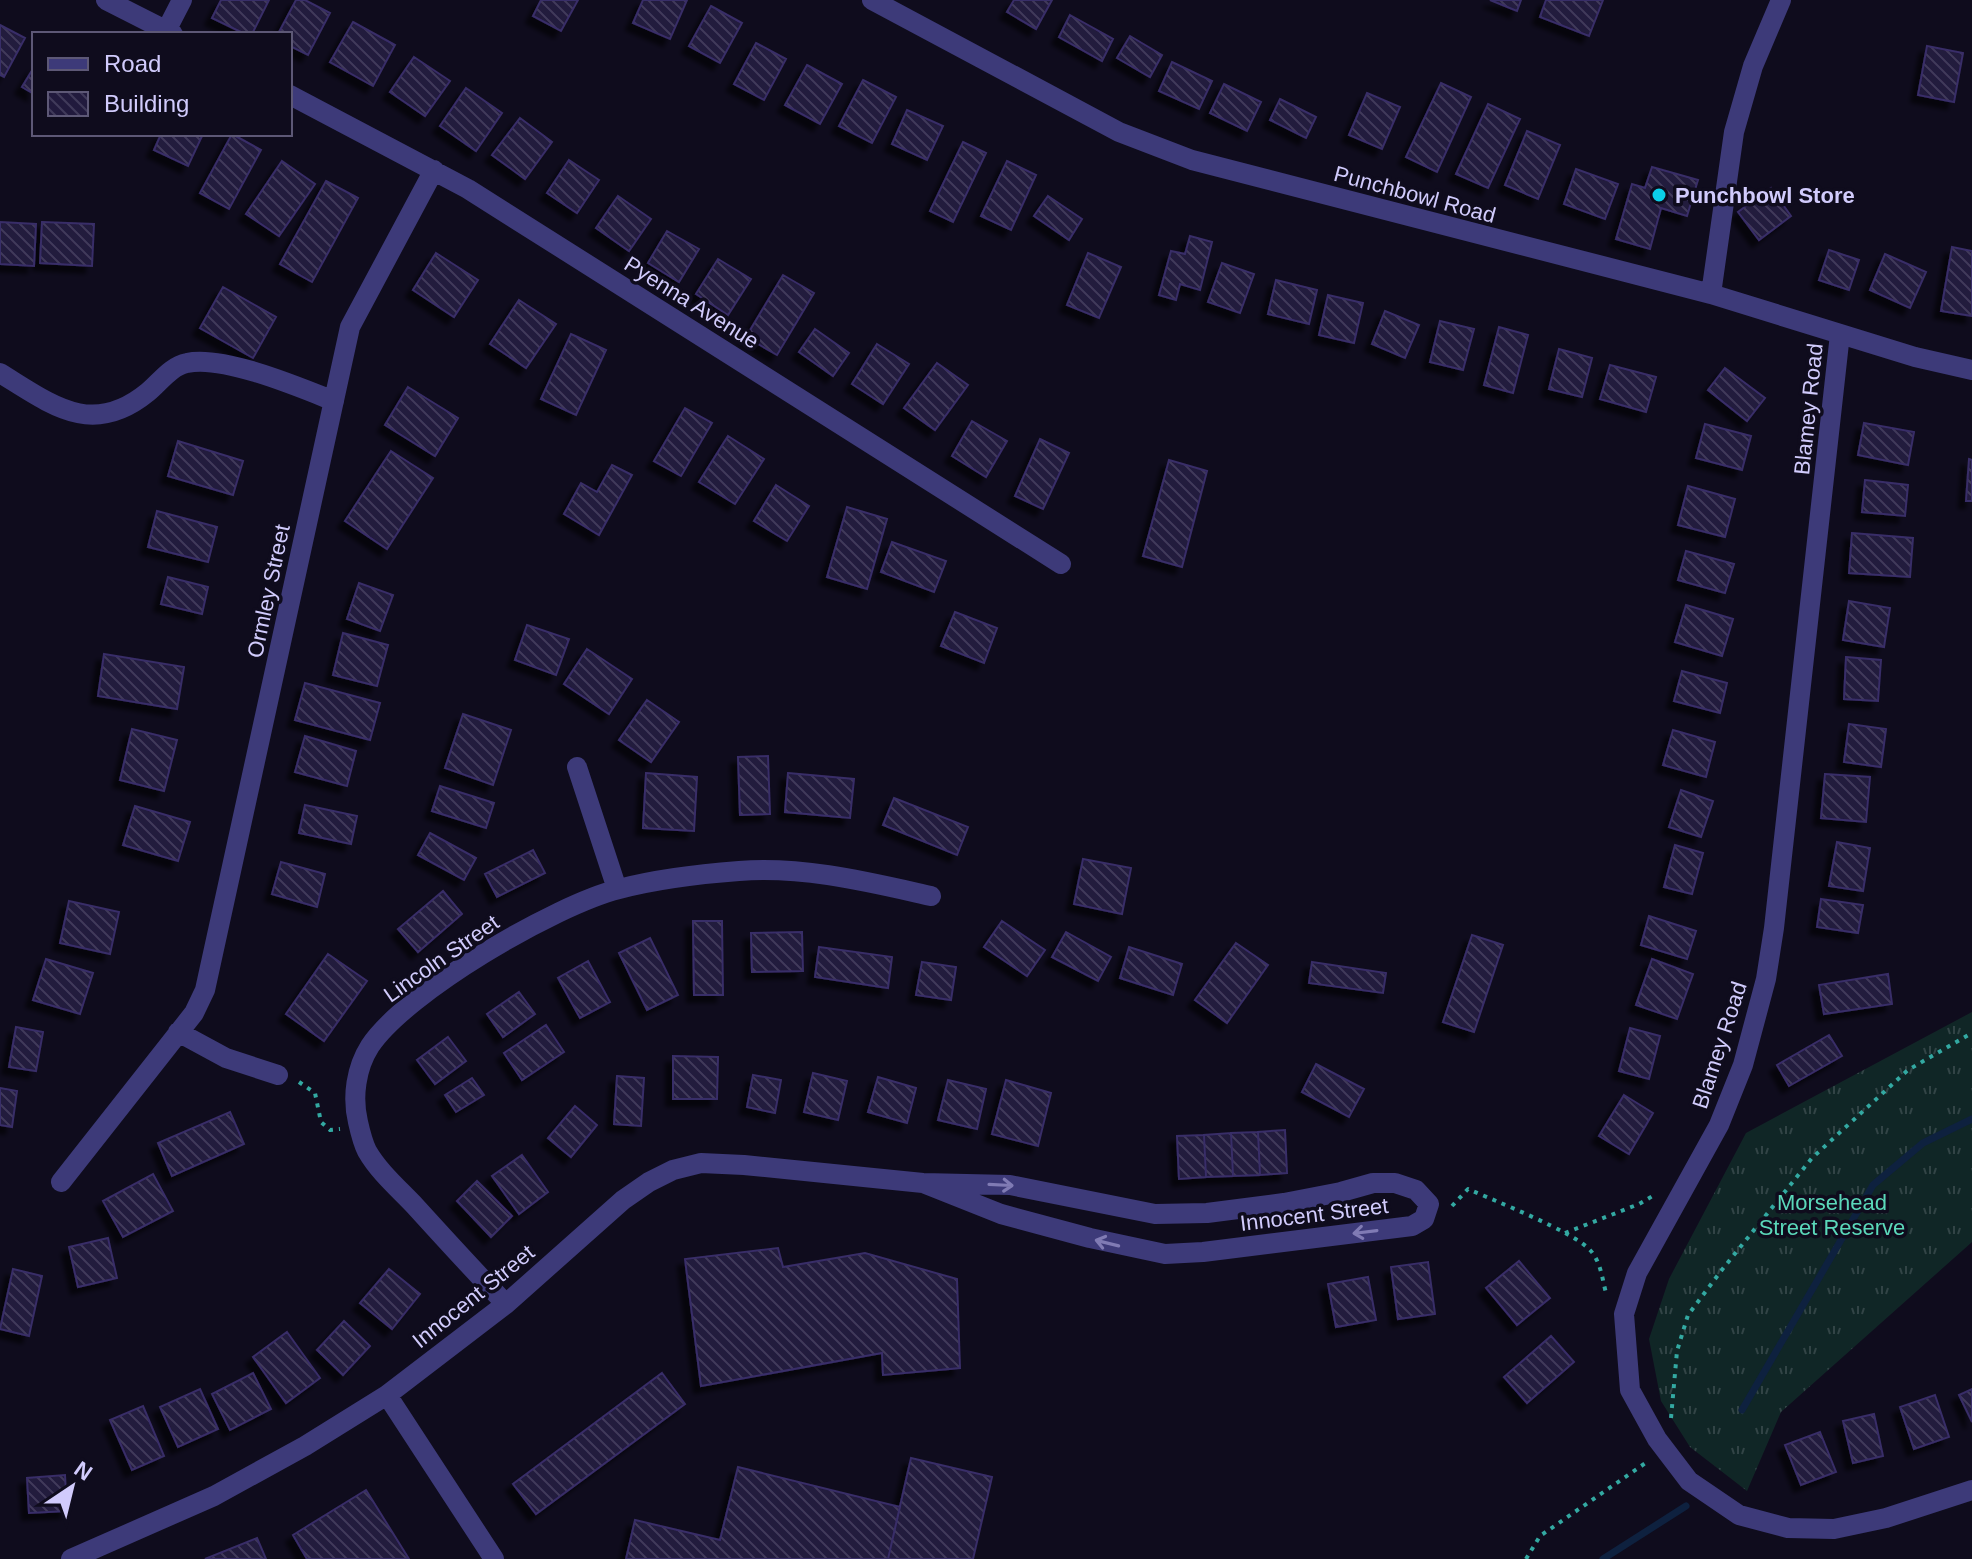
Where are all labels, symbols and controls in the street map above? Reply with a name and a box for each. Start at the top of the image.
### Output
legend [32,32,292,136]
text: Road [104,50,161,77]
text: Building [104,90,189,117]
street label: Punchbowl Road [1331,161,1498,228]
place label: Punchbowl Store [1675,183,1855,208]
marker: Punchbowl Store [1650,186,1668,204]
street label: Pyenna Avenue [620,251,764,354]
street label: Blamey Road [1789,342,1828,476]
street label: Ormley Street [242,522,295,660]
street label: Lincoln Street [379,910,504,1007]
street label: Blamey Road [1687,978,1752,1112]
one-way arrow [987,1178,1014,1193]
park label: Morsehead Street Reserve [1759,1190,1905,1240]
street label: Innocent Street [1238,1193,1390,1236]
one-way arrow [1352,1225,1378,1240]
one-way arrow [1095,1234,1120,1249]
street label: Innocent Street [407,1240,539,1353]
north arrow [32,1447,112,1527]
text: N [70,1456,97,1486]

